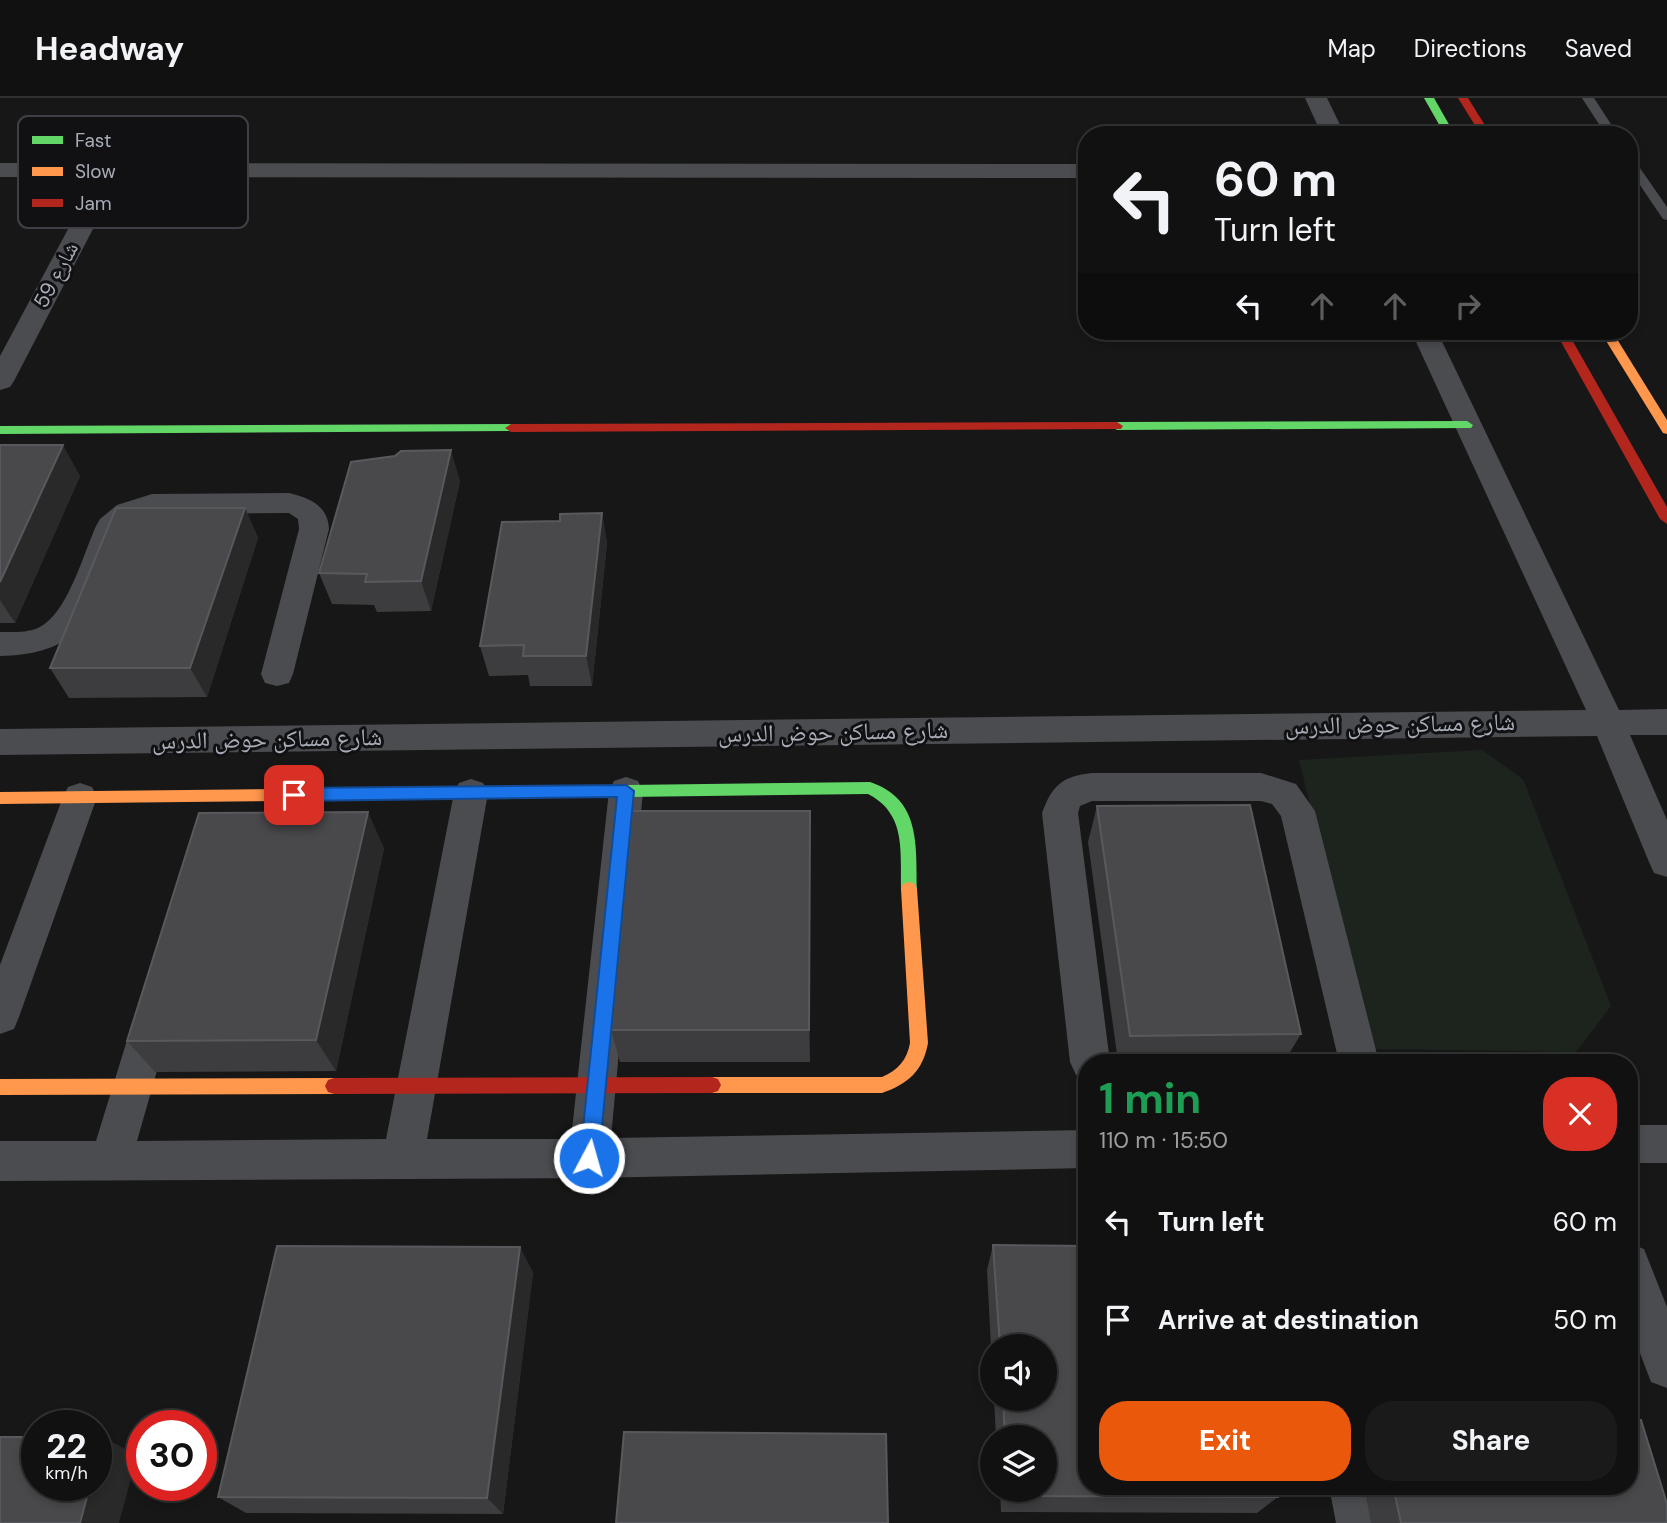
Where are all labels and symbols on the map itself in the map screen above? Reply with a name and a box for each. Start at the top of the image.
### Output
legend [18,116,248,228]
text: Fast [75,128,111,153]
text: Slow [75,159,116,184]
text: Jam [75,191,112,216]
street label: شارع 59 [27,237,85,313]
street label: شارع مساكن حوض الدرس [1285,706,1515,741]
street label: شارع مساكن حوض الدرس [718,714,948,749]
street label: شارع مساكن حوض الدرس [152,721,382,756]
pin [264,765,324,825]
position arrow [552,1121,626,1195]
speed limit sign: 30 [126,1410,217,1501]

